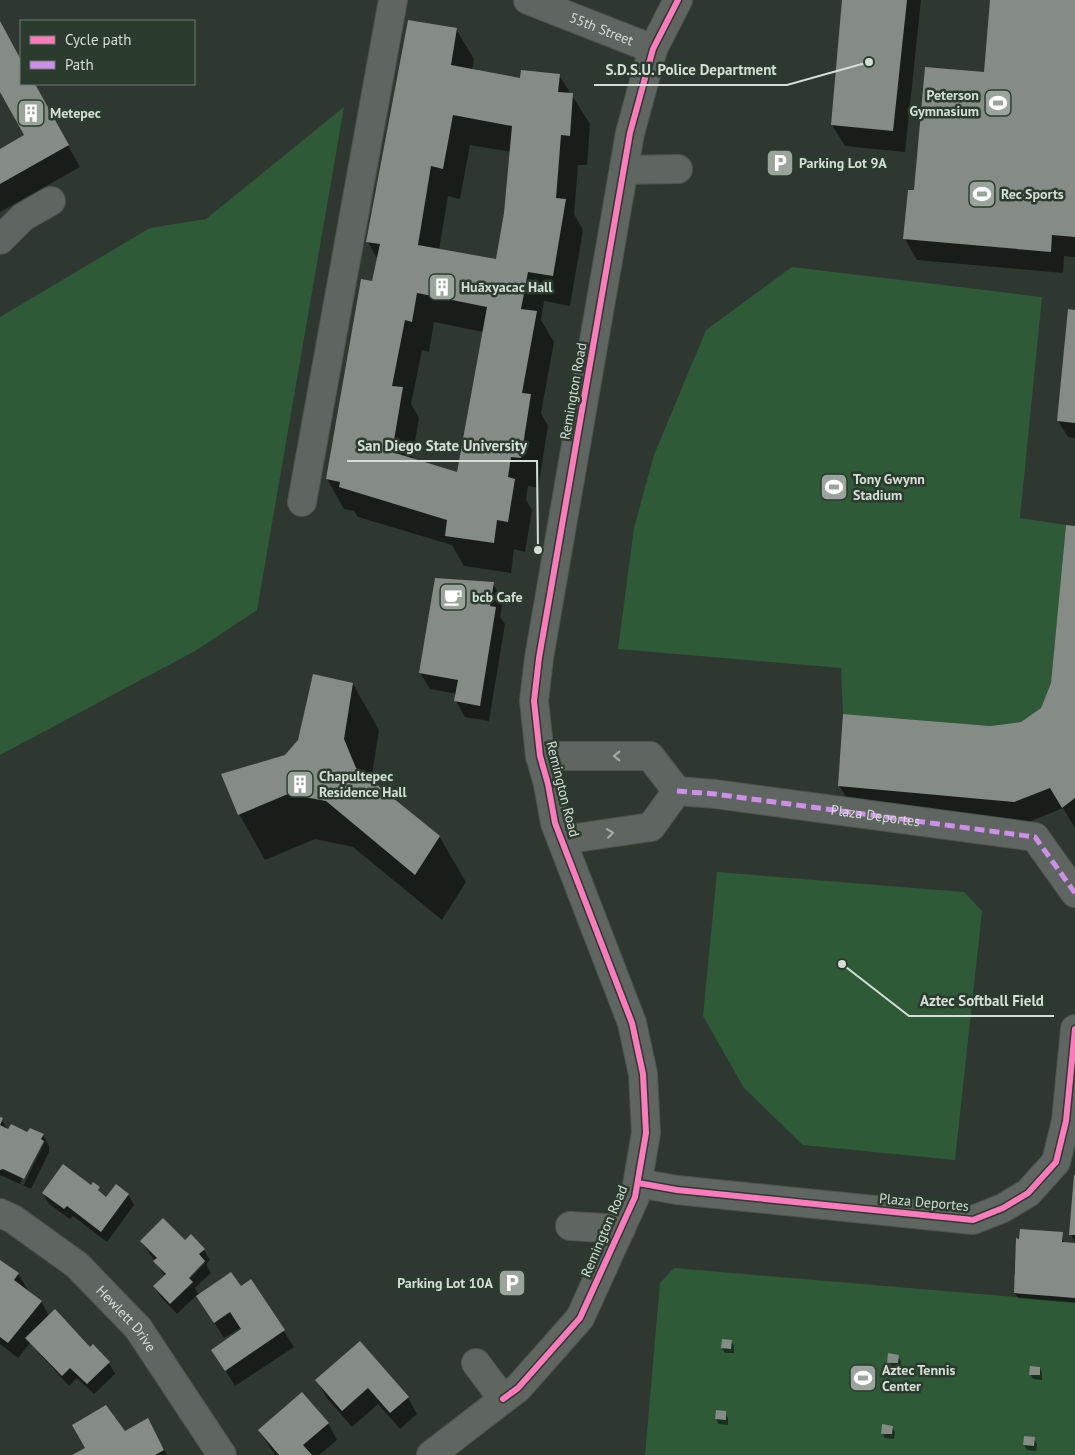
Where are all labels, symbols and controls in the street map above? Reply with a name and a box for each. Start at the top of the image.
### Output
street label: 55th Street [567,8,636,50]
legend [20,20,195,85]
text: Cycle path [65,30,131,49]
text: Path [65,55,94,74]
callout: S.D.S.U. Police Department [594,55,787,85]
text: S.D.S.U. Police Department [605,60,777,79]
place label: Peterson Gymnasium [909,86,979,120]
sports icon: Peterson Gymnasium [983,88,1013,118]
building icon: Metepec [16,98,46,128]
place label: Metepec [50,104,101,122]
parking icon: Parking Lot 9A [765,148,795,178]
place label: Parking Lot 9A [799,154,887,172]
sports icon: Rec Sports [967,179,997,209]
place label: Rec Sports [1001,185,1064,203]
building icon: Huāxyacac Hall [427,272,457,302]
place label: Huāxyacac Hall [461,278,553,296]
street label: Remington Road [556,341,590,441]
callout: San Diego State University [347,431,537,461]
text: San Diego State University [357,436,528,455]
place label: Tony Gwynn Stadium [853,470,925,504]
sports icon: Tony Gwynn Stadium [819,472,849,502]
cafe icon: bcb Cafe [438,582,468,612]
place label: bcb Cafe [472,588,523,606]
street label: Remington Road [542,739,584,839]
one-way arrow [613,751,620,761]
place label: Chapultepec Residence Hall [319,767,407,801]
building icon: Chapultepec Residence Hall [285,769,315,799]
street label: Plaza Deportes [830,801,921,830]
one-way arrow [606,828,614,839]
callout: Aztec Softball Field [909,986,1054,1016]
text: Aztec Softball Field [920,991,1044,1010]
street label: Remington Road [577,1182,631,1280]
street label: Plaza Deportes [878,1189,970,1215]
parking icon: Parking Lot 10A [497,1268,527,1298]
place label: Parking Lot 10A [397,1274,494,1292]
street label: Hewlett Drive [92,1281,160,1355]
place label: Aztec Tennis Center [882,1361,955,1395]
sports icon: Aztec Tennis Center [848,1363,878,1393]

